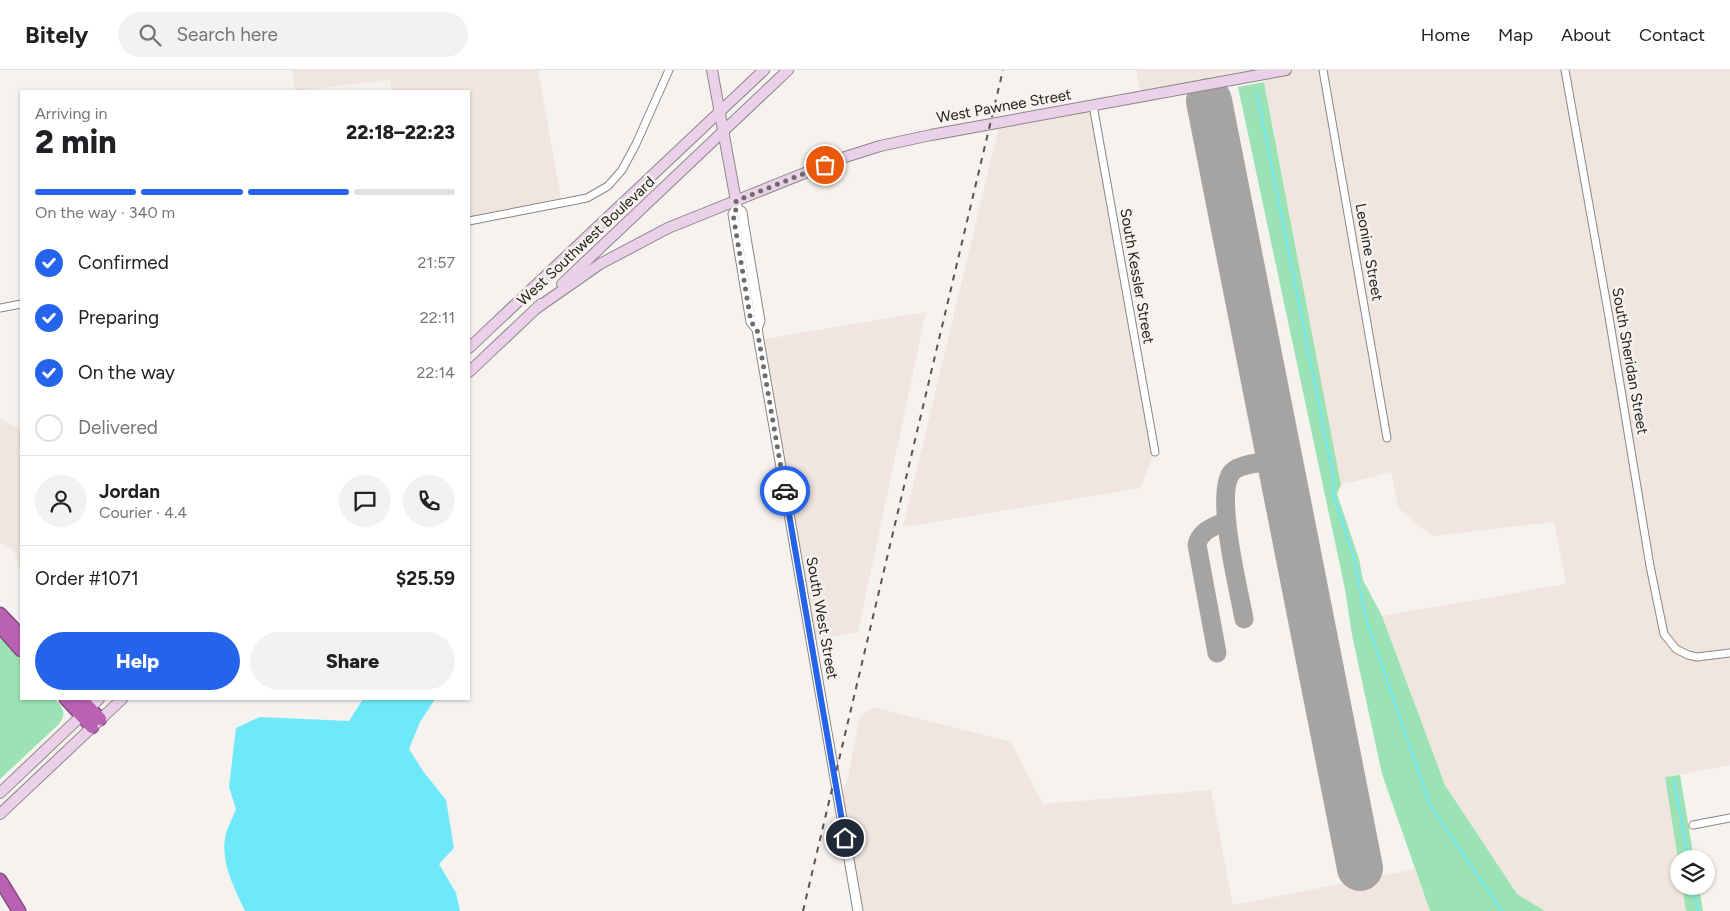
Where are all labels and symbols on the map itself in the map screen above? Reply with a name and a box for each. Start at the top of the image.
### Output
street label: West Pawnee Street [935,85,1073,127]
pin [804,144,846,186]
street label: West Southwest Boulevard [514,173,658,309]
street label: Leonine Street [1352,202,1386,303]
street label: South Kessler Street [1116,207,1158,346]
street label: South Sheridan Street [1608,286,1652,436]
courier [760,466,810,516]
street label: South West Street [802,555,842,681]
pin [824,817,866,859]

